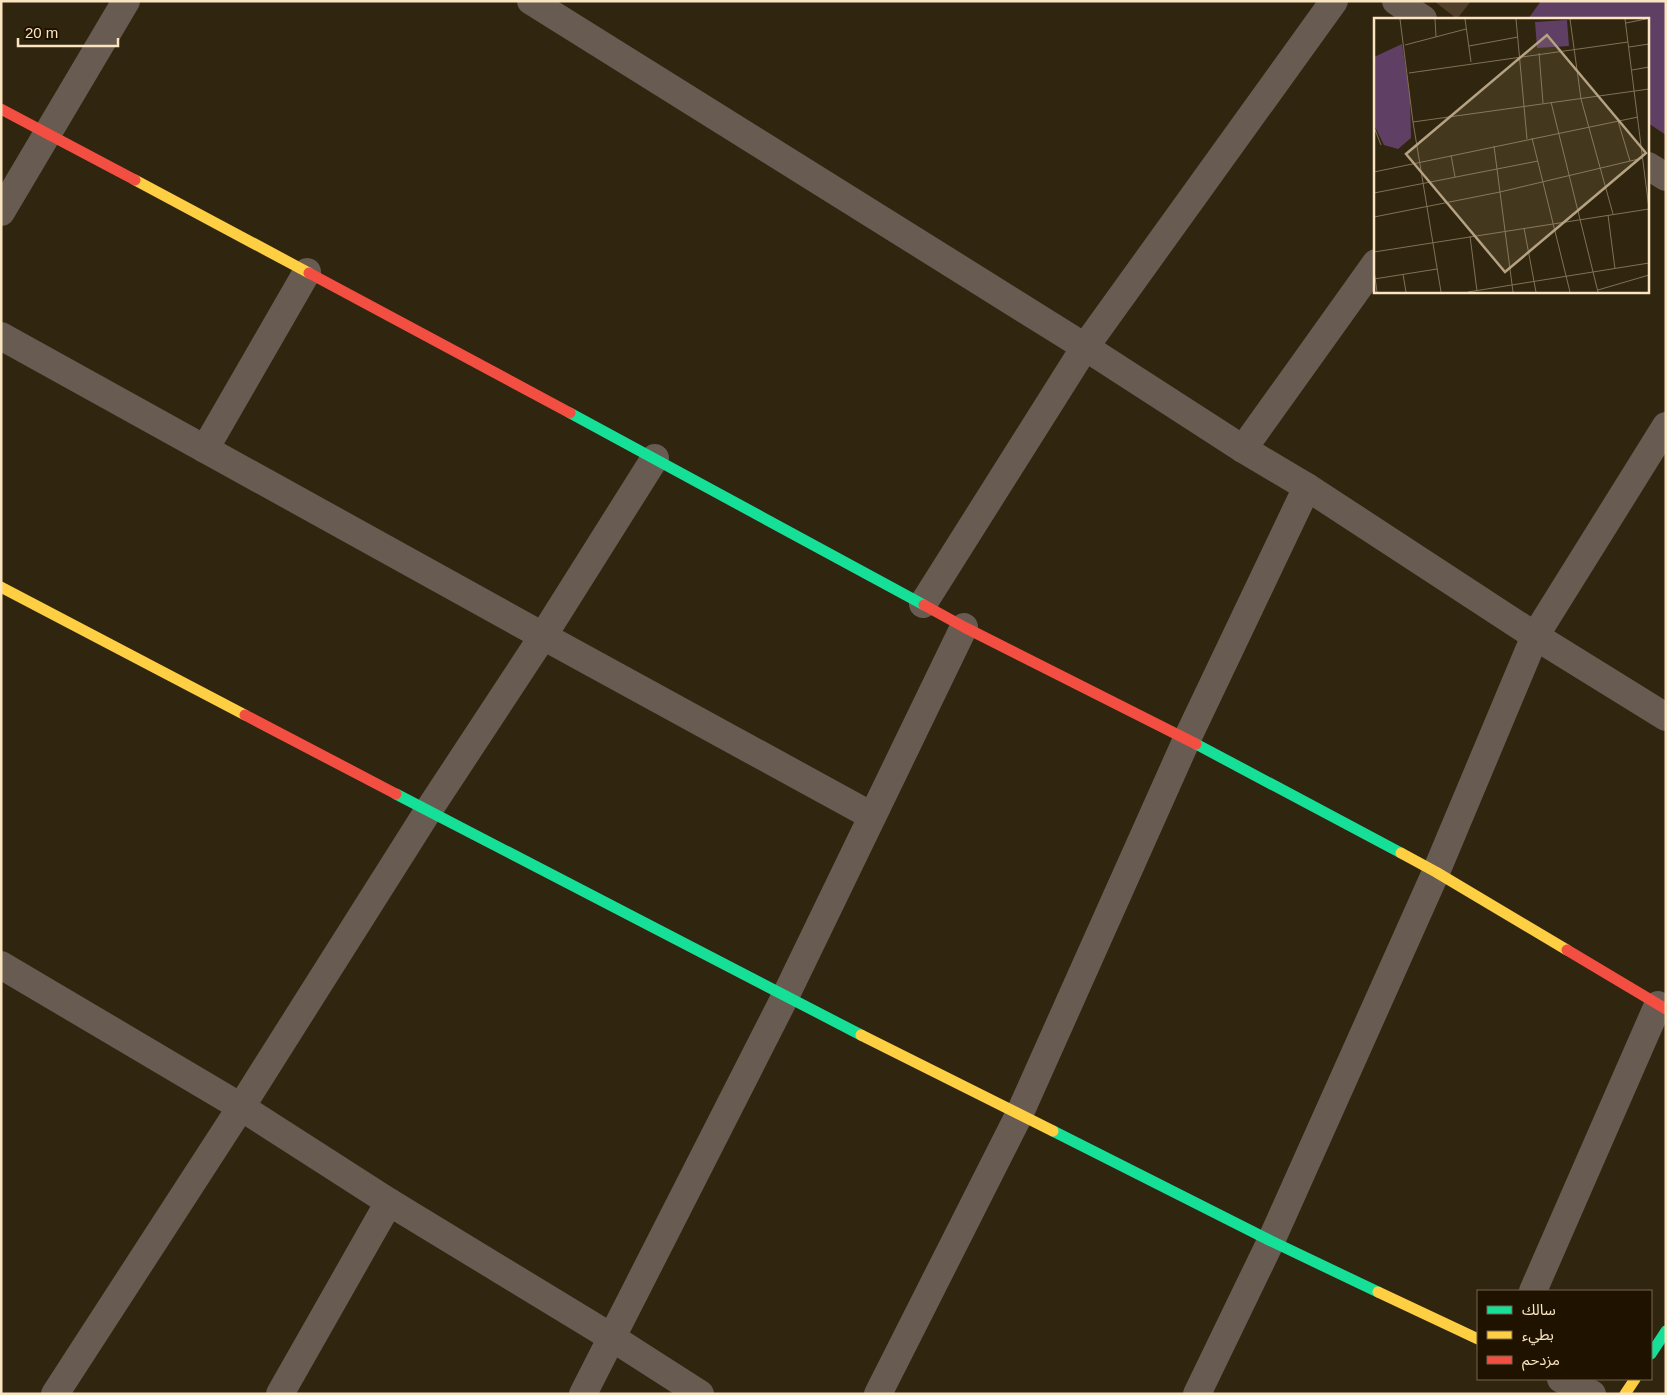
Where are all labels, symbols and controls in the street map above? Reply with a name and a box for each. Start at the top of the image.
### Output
scale bar [18,15,118,47]
inset map [1374,18,1650,292]
text: 20 m [25,24,58,41]
legend [1477,1290,1652,1380]
text: سالك [1522,1301,1556,1318]
text: بطيء [1522,1326,1554,1346]
text: مزدحم [1522,1351,1560,1371]

